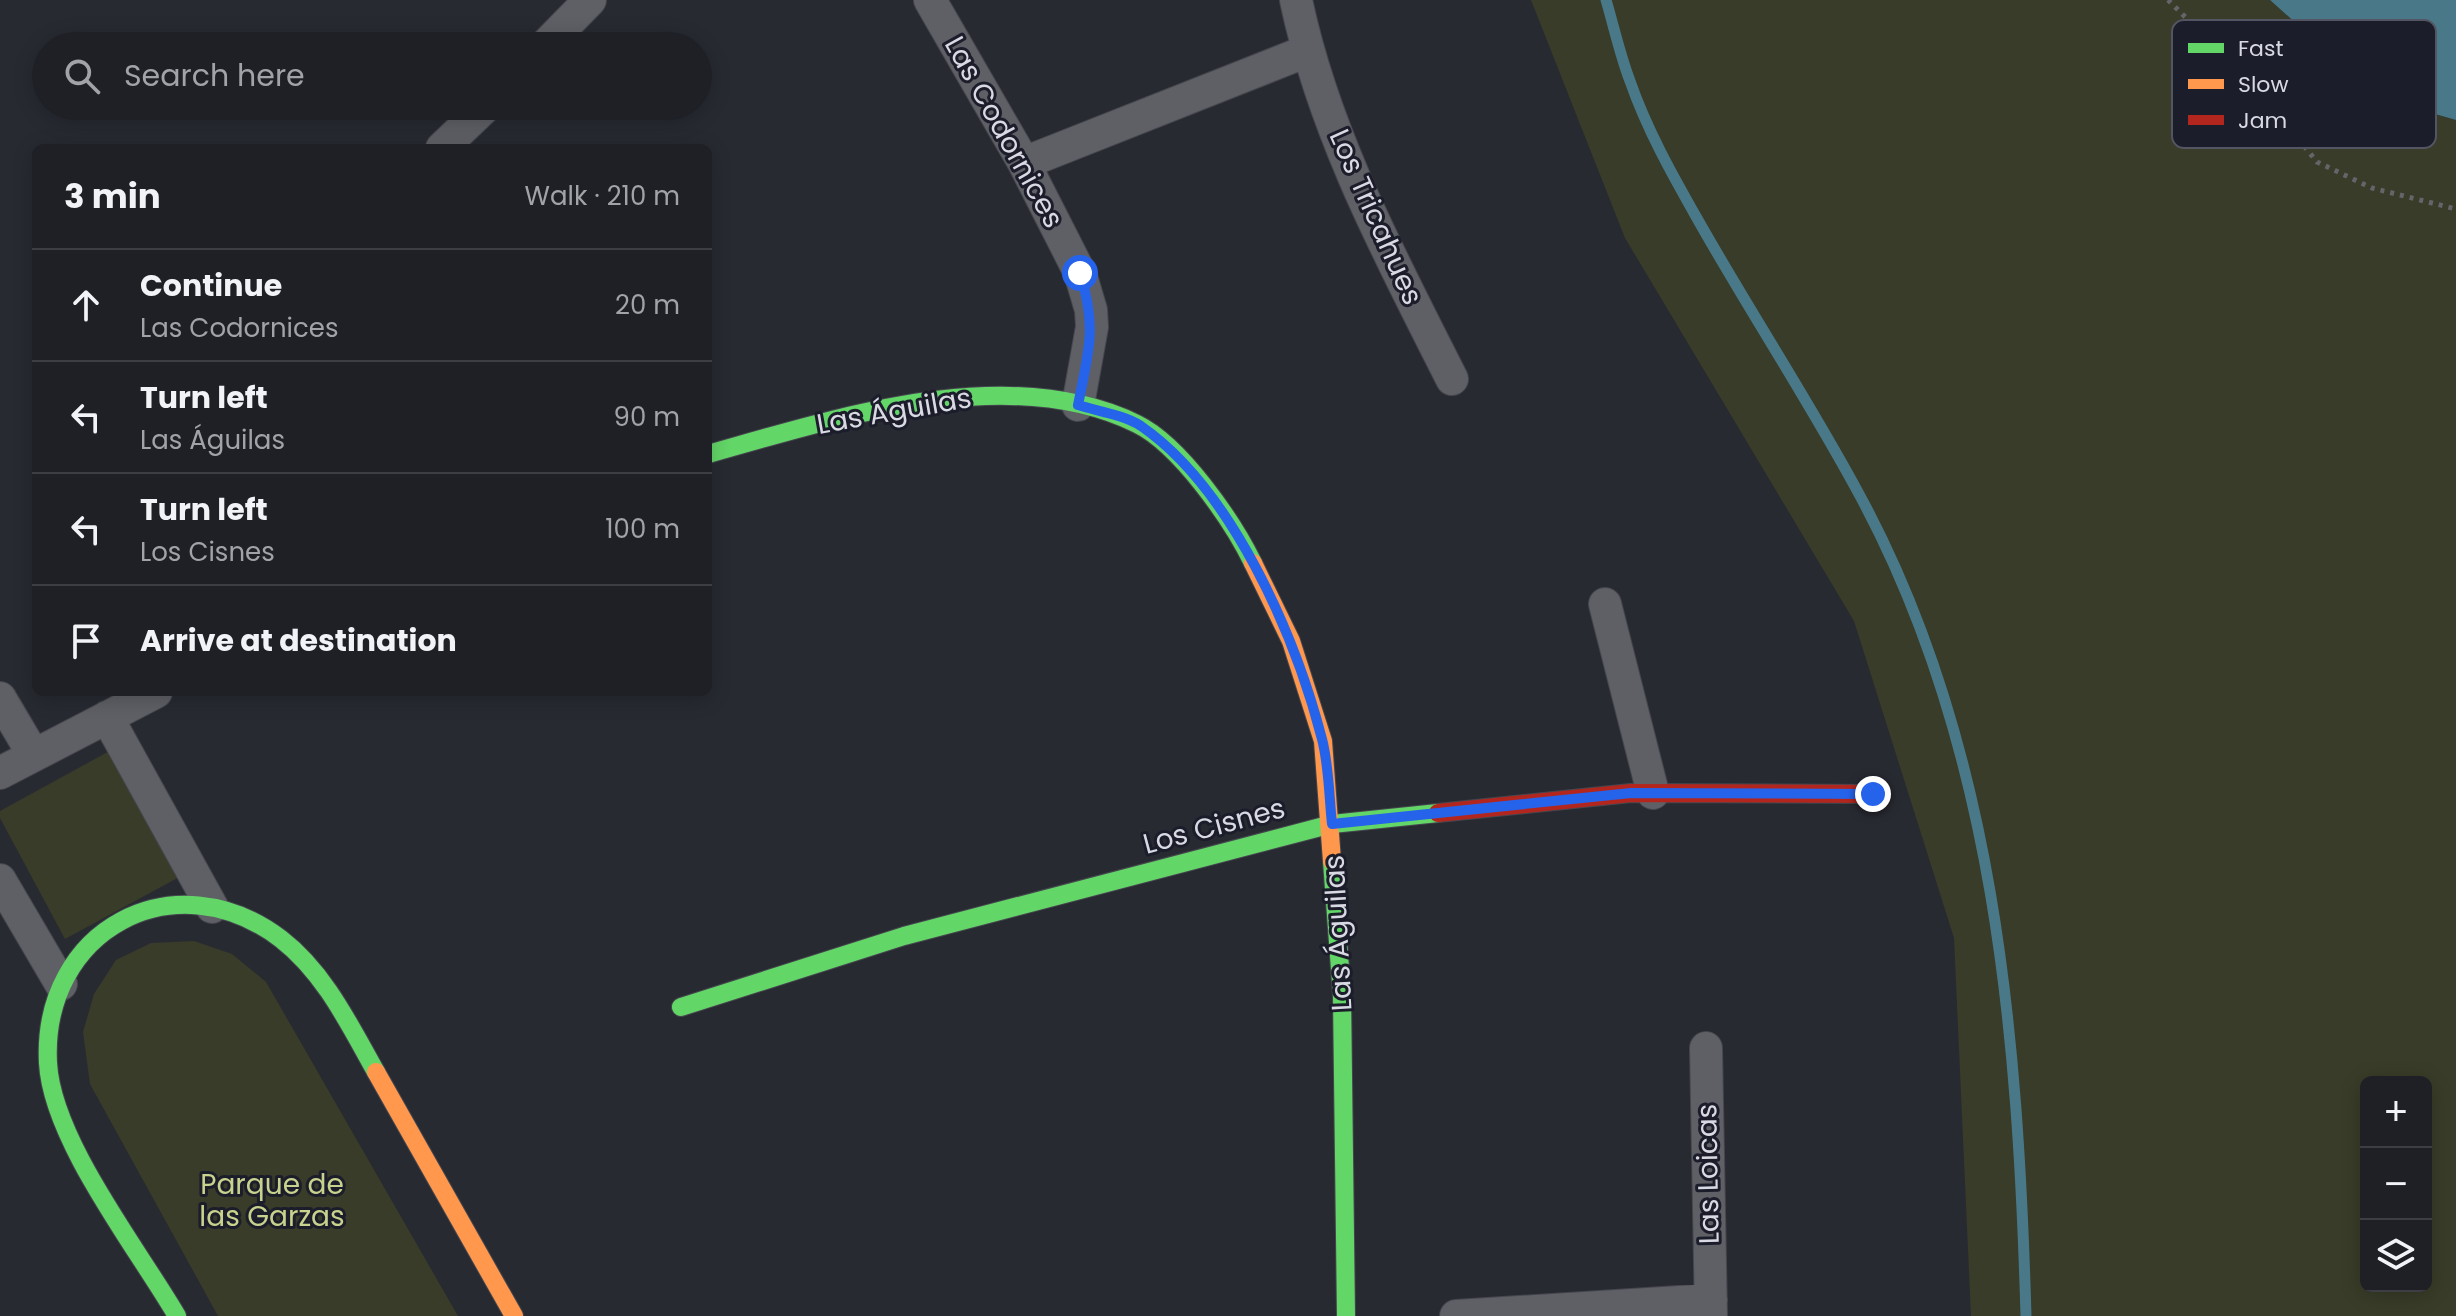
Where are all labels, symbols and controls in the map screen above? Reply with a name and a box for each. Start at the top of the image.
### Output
legend [2172,20,2436,148]
street label: Las Codornices [935,29,1073,235]
search box [32,32,712,120]
text: Fast [2238,33,2283,64]
icon: search [60,54,104,98]
text: Search here [124,54,305,97]
text: Slow [2238,69,2288,100]
text: Jam [2238,105,2287,136]
street label: Los Tricahues [1320,123,1432,311]
text: 3 min [64,172,161,220]
text: Walk · 210 m [525,178,680,214]
route start [1062,255,1098,291]
text: Continue [140,264,282,307]
icon: ahead [64,283,108,327]
text: 20 m [615,287,680,323]
text: Las Codornices [140,310,338,346]
text: Turn left [140,376,268,419]
street label: Las Águilas [814,378,974,444]
icon: left [64,395,108,439]
text: 90 m [614,399,680,435]
text: Las Águilas [140,422,285,458]
text: Turn left [140,488,268,531]
icon: left [64,507,108,551]
text: 100 m [605,511,680,547]
text: Los Cisnes [140,534,275,570]
icon: arrive [64,619,108,663]
text: Arrive at destination [140,619,457,662]
route end [1855,776,1891,812]
street label: Los Cisnes [1139,788,1289,864]
street label: Las Águilas [1314,854,1362,1012]
map controls [2360,1076,2432,1292]
button: + [2360,1076,2432,1148]
street label: Las Loicas [1687,1103,1729,1245]
button: − [2360,1148,2432,1220]
park label: Parque de las Garzas [199,1165,345,1236]
button: layers [2360,1220,2432,1292]

